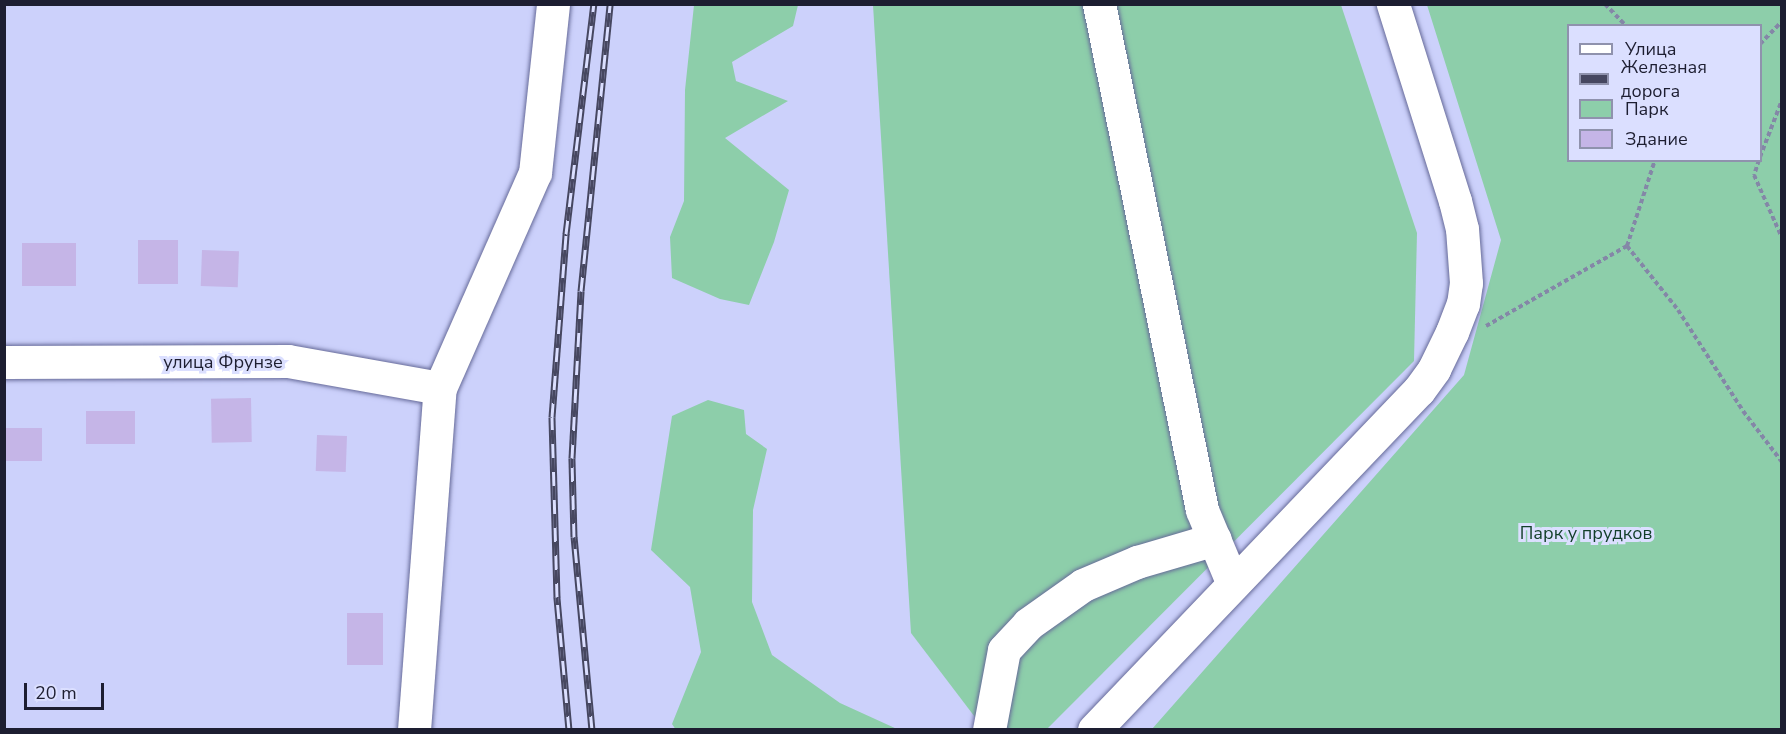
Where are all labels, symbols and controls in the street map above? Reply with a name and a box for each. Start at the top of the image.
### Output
legend [1567,24,1762,162]
text: Улица [1625,37,1676,61]
text: Железная дорога [1621,55,1707,103]
text: Парк [1625,97,1668,121]
text: Здание [1625,127,1688,151]
street label: улица Фрунзе [163,351,283,373]
park label: Парк у прудков [1520,522,1652,544]
scale bar [27,671,106,709]
text: 20 m [35,681,77,705]

